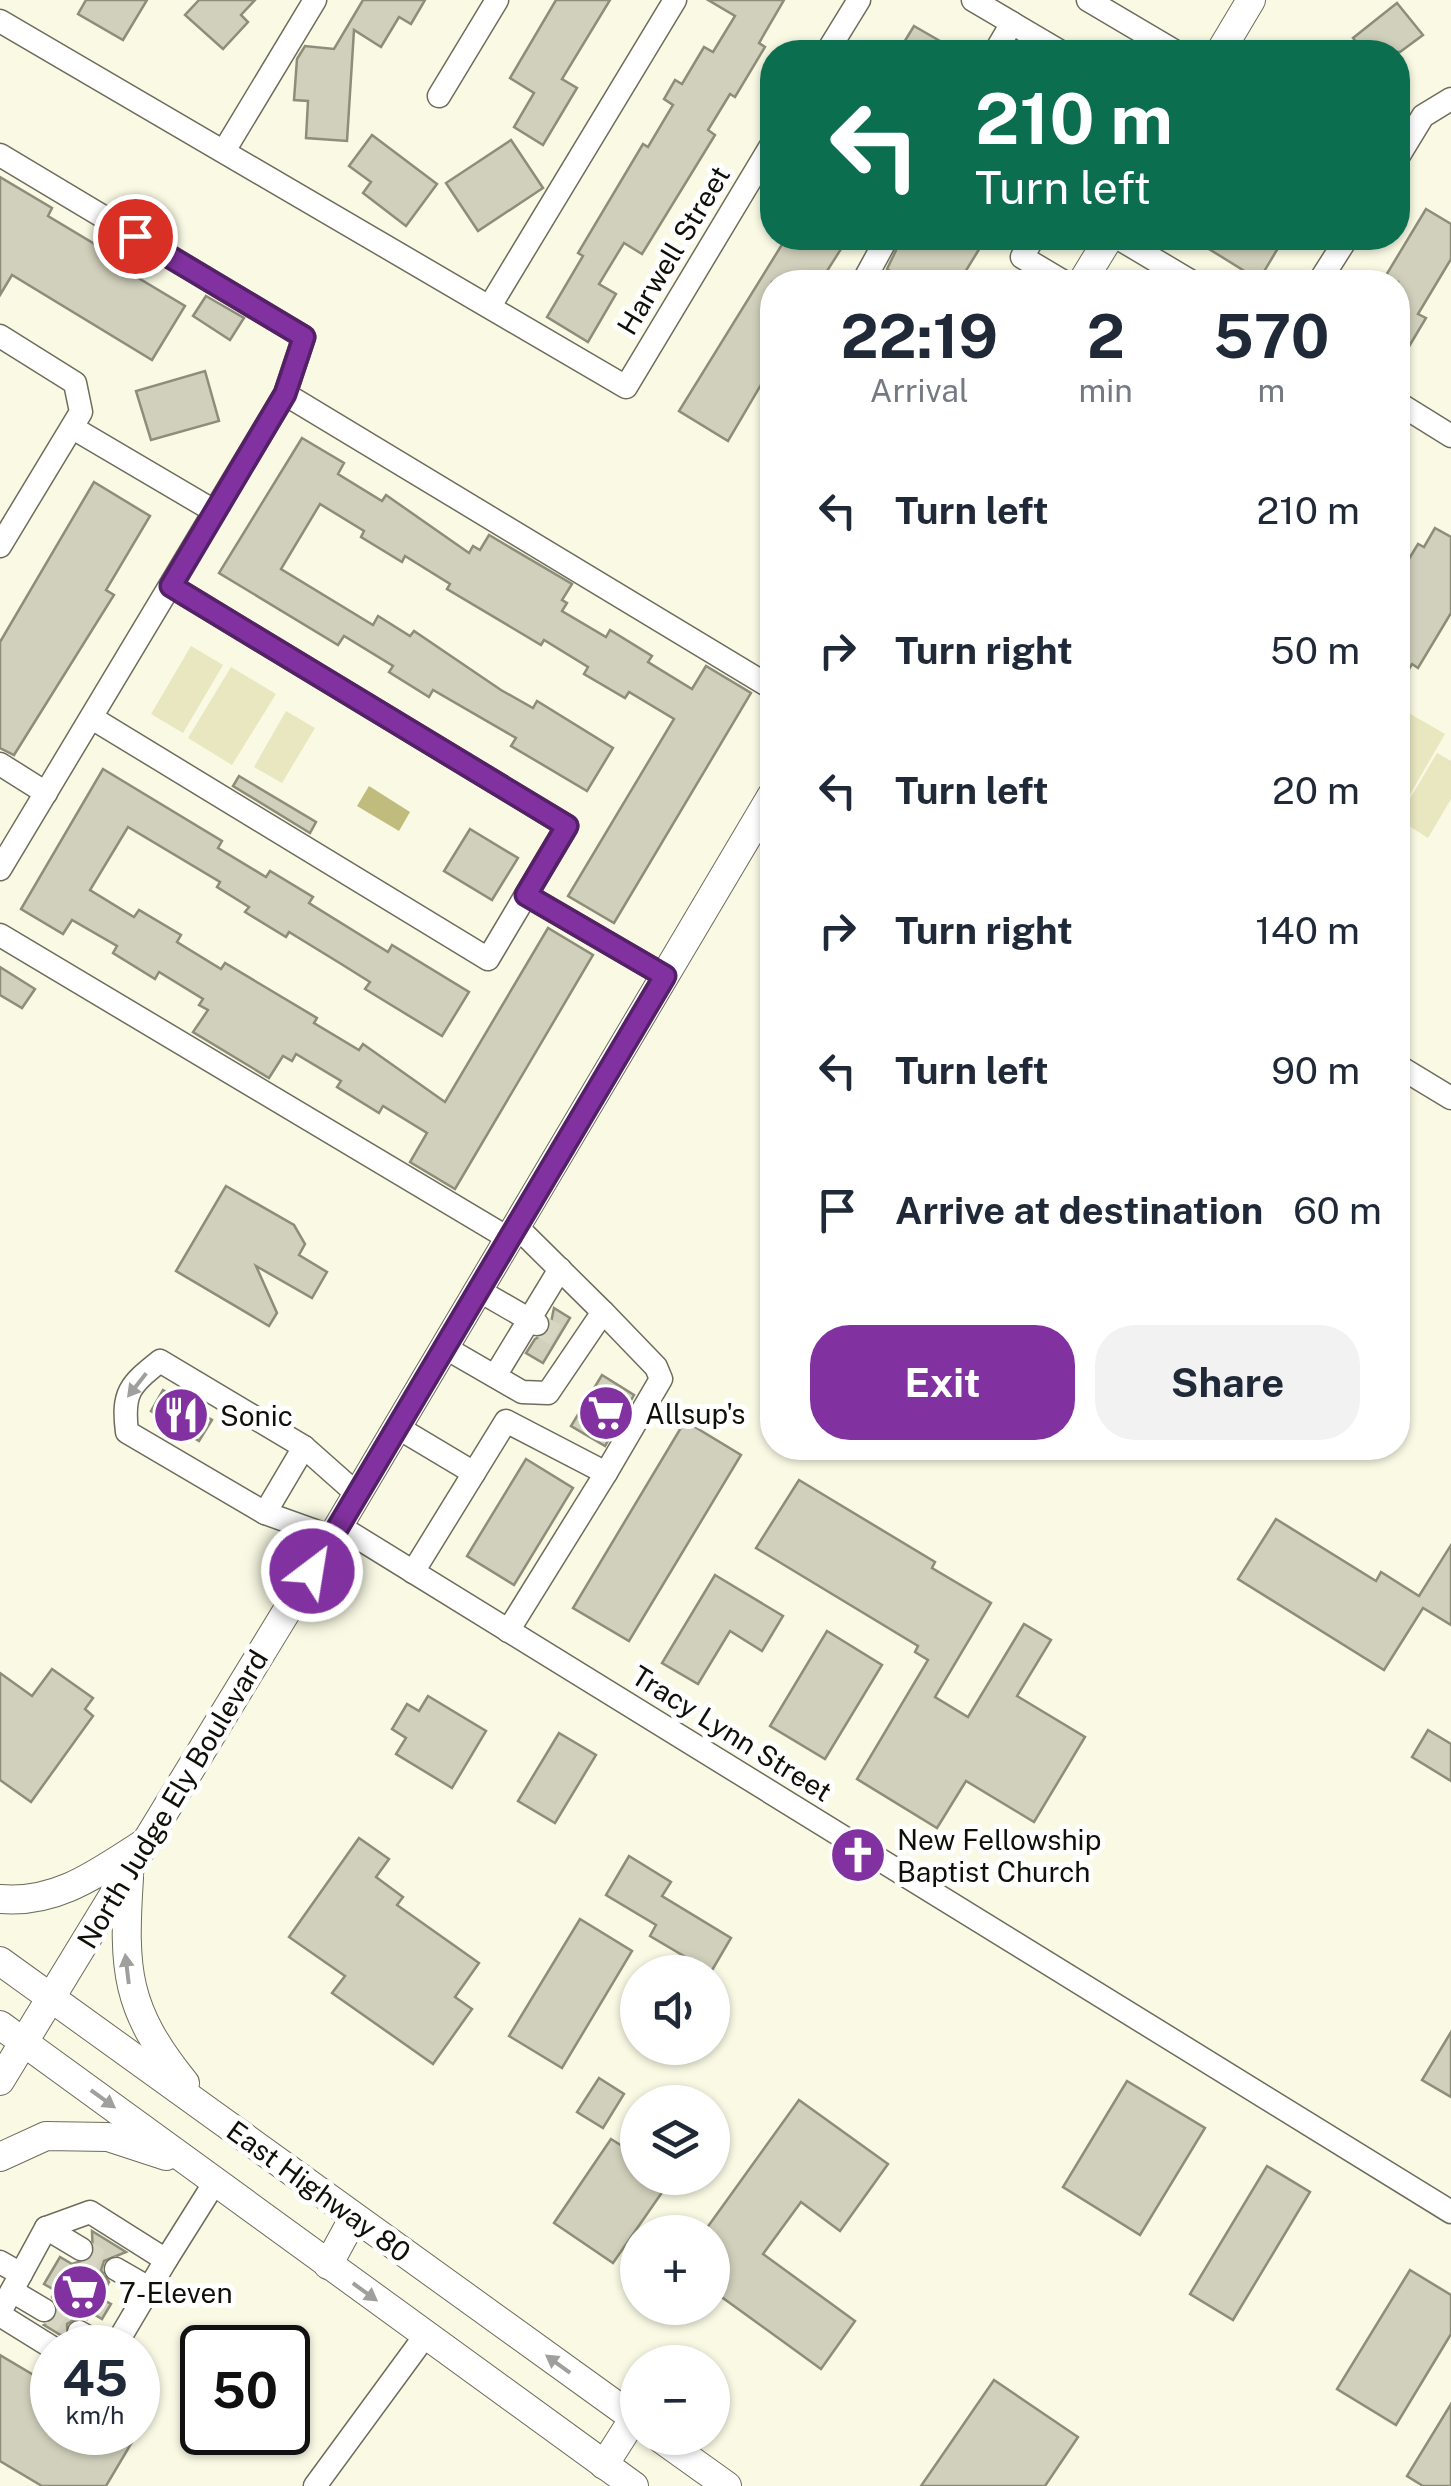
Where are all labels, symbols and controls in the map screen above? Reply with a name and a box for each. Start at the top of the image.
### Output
text: 210 m [975,77,1173,160]
icon: left [810,80,940,210]
street label: Harwell Street [610,160,736,340]
text: Turn left [975,161,1151,214]
pin [93,194,178,279]
icon: arrive [108,209,163,264]
text: 22:19 [840,301,998,372]
text: 2 [1087,301,1125,372]
text: 570 [1213,301,1330,372]
text: Arrival [870,372,969,409]
text: min [1079,372,1133,409]
text: m [1258,372,1285,409]
icon: left [810,483,865,538]
text: Turn left [895,488,1049,533]
text: 210 m [1257,488,1360,533]
icon: right [810,623,865,678]
text: Turn right [895,628,1073,673]
text: 50 m [1270,628,1360,673]
icon: left [810,763,865,818]
text: Turn left [895,768,1049,813]
text: 20 m [1272,768,1360,813]
icon: right [810,903,865,958]
text: Turn right [895,908,1073,953]
text: 140 m [1255,908,1360,953]
icon: left [810,1043,865,1098]
text: Turn left [895,1048,1049,1093]
text: 90 m [1271,1048,1360,1093]
icon: arrive [810,1183,865,1238]
text: Arrive at destination [895,1188,1263,1233]
text: 60 m [1293,1188,1382,1233]
button: Exit [810,1325,1075,1440]
button: Share [1095,1325,1360,1440]
one-way arrow [127,1371,148,1398]
supermarket icon: Allsup's [576,1383,636,1443]
restaurant icon: Sonic [151,1385,211,1445]
place label: Allsup's [645,1397,745,1430]
place label: Sonic [220,1399,293,1432]
position arrow [260,1519,364,1623]
street label: North Judge Ely Boulevard [70,1644,274,1954]
street label: Tracy Lynn Street [626,1658,838,1808]
place label: New Fellowship Baptist Church [897,1823,1101,1888]
church icon: New Fellowship Baptist Church [828,1825,888,1885]
one-way arrow [119,1952,135,1984]
map controls [620,1955,730,2455]
button: sound [620,1955,730,2065]
button: layers [620,2085,730,2195]
one-way arrow [89,2089,116,2109]
street label: East Highway 80 [221,2113,417,2269]
button: + [620,2215,730,2325]
supermarket icon: 7-Eleven [50,2262,110,2322]
place label: 7-Eleven [119,2276,233,2309]
one-way arrow [351,2281,378,2301]
speed limit sign: 50 [180,2325,310,2455]
button: − [620,2345,730,2455]
text: 45 [62,2348,128,2407]
one-way arrow [545,2355,572,2374]
text: km/h [66,2400,124,2430]

